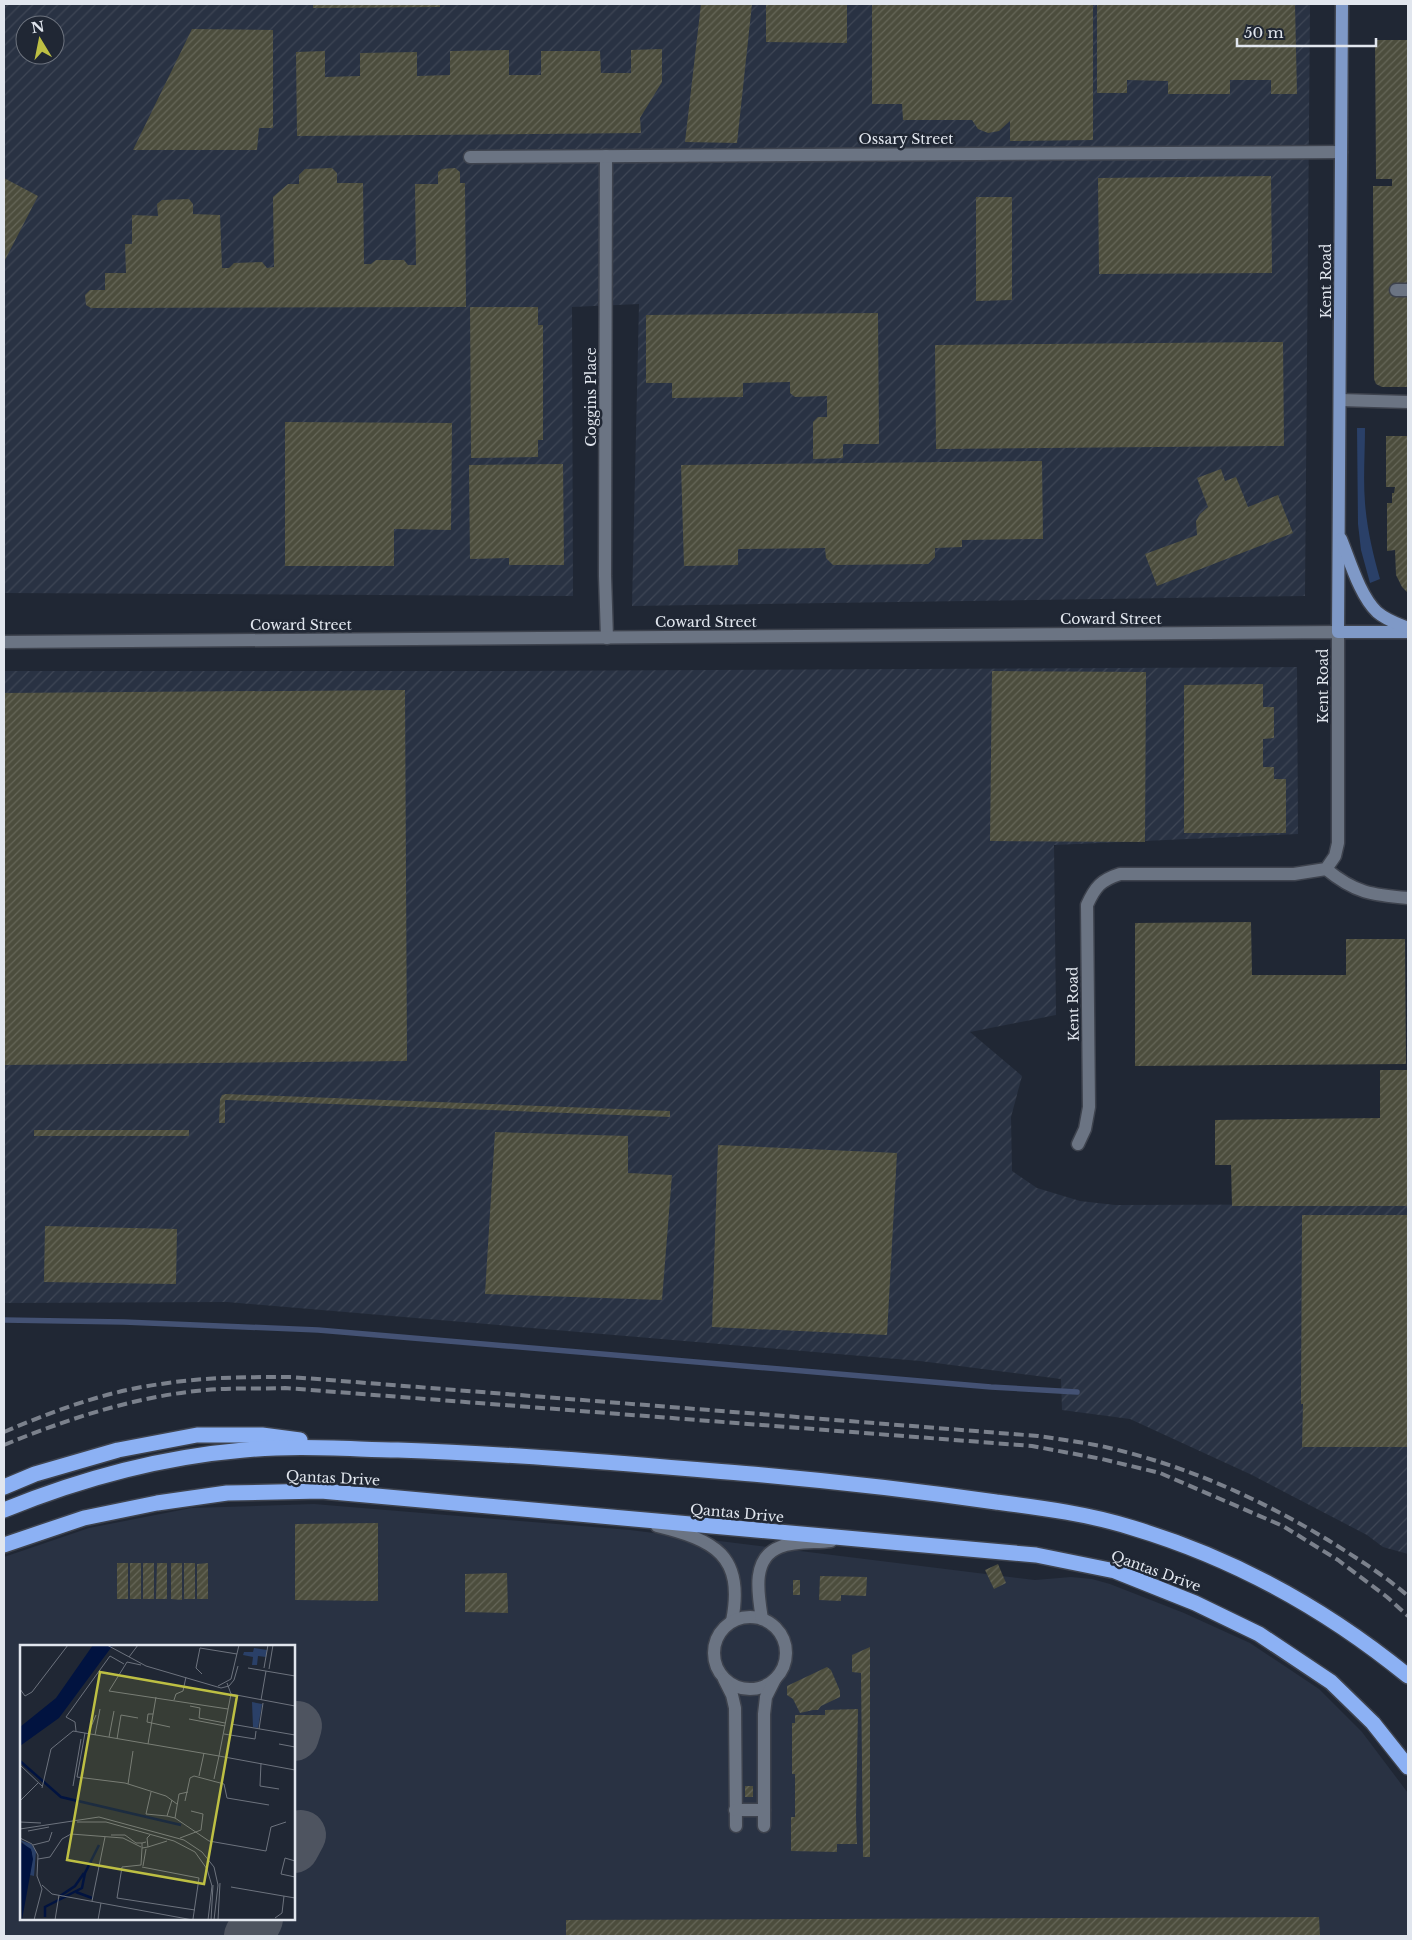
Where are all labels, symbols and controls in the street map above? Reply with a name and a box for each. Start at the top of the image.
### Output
north arrow [15,15,65,65]
scale bar [1237,15,1376,47]
text: N [30,17,46,37]
text: 50 m [1244,23,1284,42]
street label: Ossary Street [859,130,954,148]
street label: Kent Road [1317,243,1335,318]
street label: Coggins Place [582,347,600,447]
street label: Coward Street [1060,610,1163,628]
street label: Coward Street [655,613,758,631]
street label: Coward Street [250,616,353,634]
street label: Kent Road [1314,648,1332,723]
street label: Kent Road [1063,966,1083,1042]
street label: Qantas Drive [286,1467,380,1489]
street label: Qantas Drive [689,1500,785,1526]
street label: Qantas Drive [1109,1546,1203,1596]
inset map [20,1645,295,1920]

